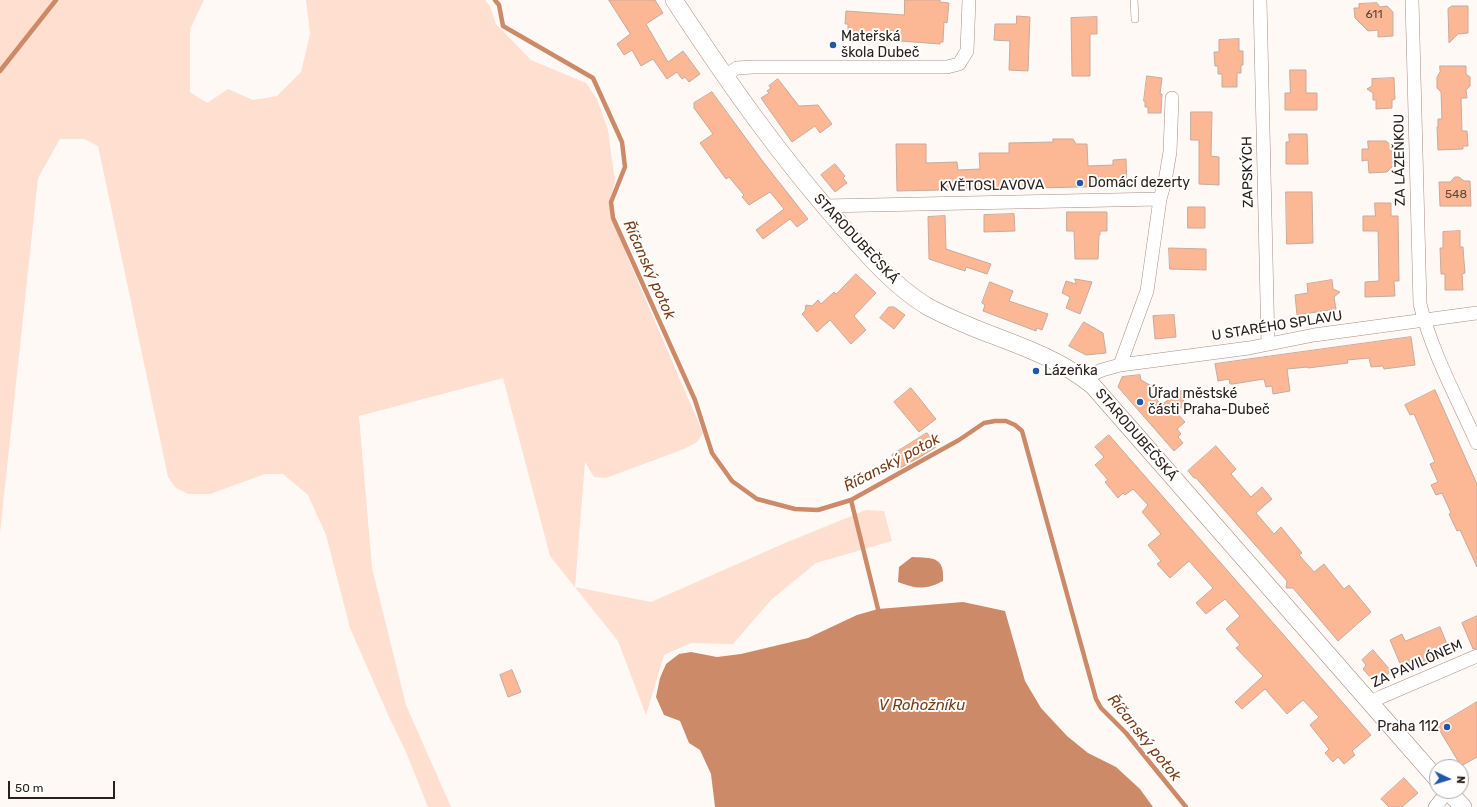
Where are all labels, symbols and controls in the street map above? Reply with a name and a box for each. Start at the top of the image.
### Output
house number: 611 [1365,8,1383,22]
place label: Mateřská škola Dubeč [841,29,920,62]
marker: Mateřská škola Dubeč [828,40,838,50]
street label: ZA LÁZEŇKOU [1391,114,1409,206]
street label: ZAPSKÝCH [1239,136,1257,208]
place label: Domácí dezerty [1088,175,1190,191]
street label: KVĚTOSLAVOVA [940,177,1044,195]
marker: Domácí dezerty [1075,178,1085,188]
house number: 548 [1445,188,1467,202]
street label: STARODUBEČSKÁ [810,191,902,287]
water label: Říčanský potok [619,218,679,322]
street label: U STARÉHO SPLAVU [1210,307,1344,345]
place label: Lázeňka [1044,363,1098,379]
marker: Lázeňka [1031,366,1041,376]
street label: STARODUBEČSKÁ [1091,385,1181,485]
place label: Úřad městské části Praha-Dubeč [1148,386,1270,418]
marker: Úřad městské části Praha-Dubeč [1135,397,1145,407]
water label: Říčanský potok [841,430,943,496]
street label: ZA PAVILÓNEM [1369,636,1465,692]
water label: Říčanský potok [1103,691,1185,785]
water label: V Rohožníku [879,697,965,715]
place label: Praha 112 [1377,719,1439,735]
marker: Praha 112 [1442,722,1452,732]
north arrow [1429,759,1469,799]
scale bar [10,773,117,799]
text: N [1454,775,1467,784]
text: 50 m [15,781,43,795]

